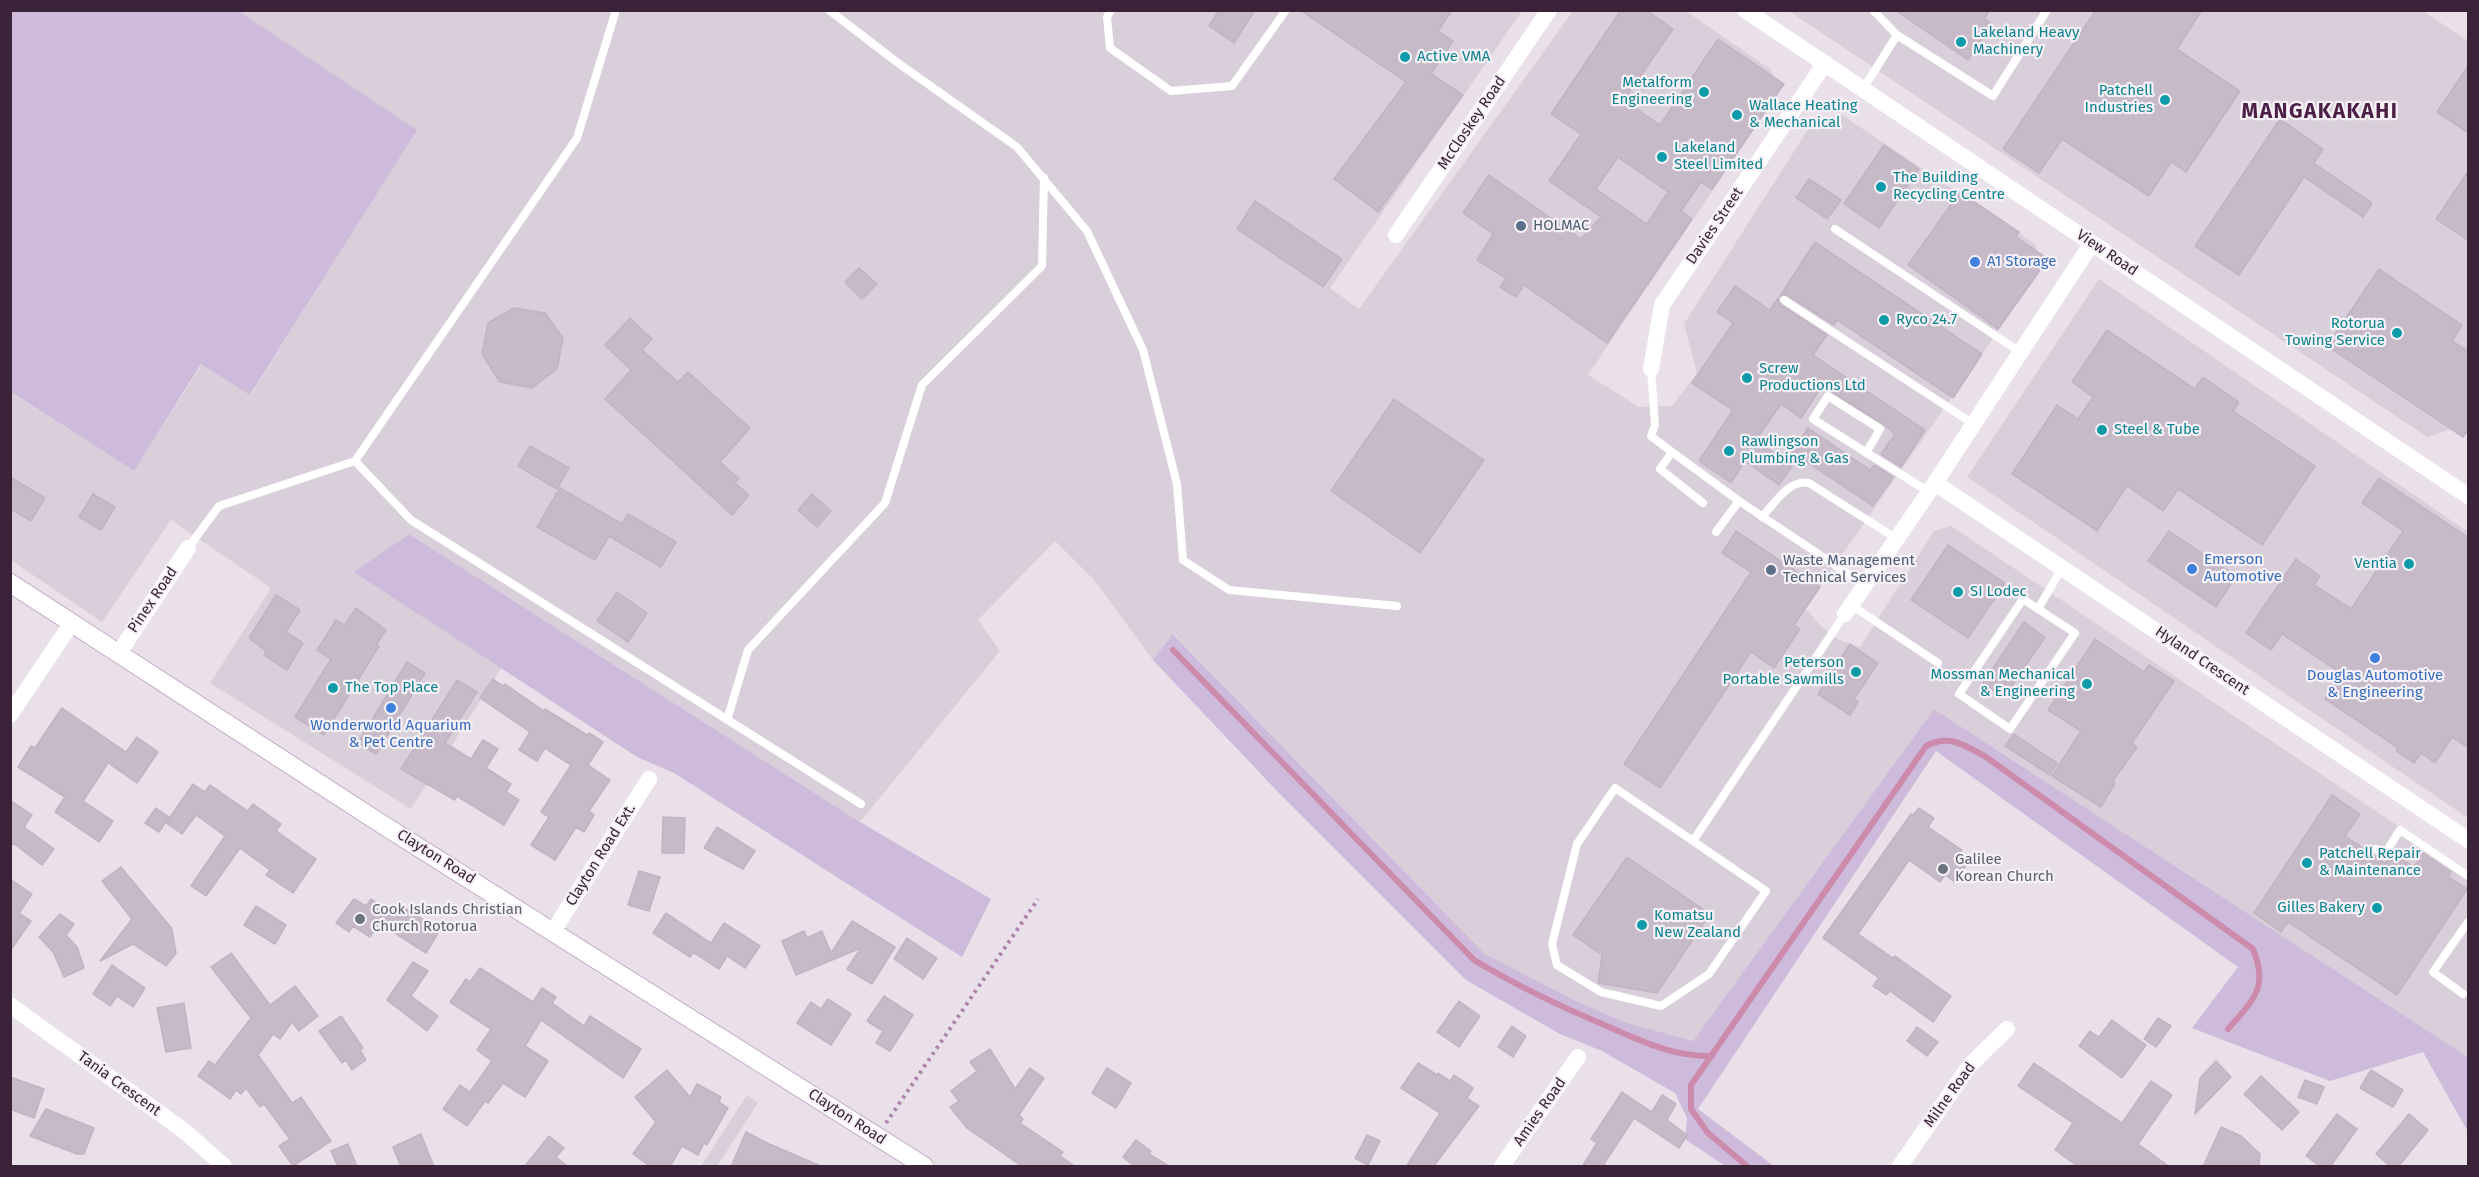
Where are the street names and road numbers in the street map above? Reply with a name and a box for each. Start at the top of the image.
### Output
street label: McCloskey Road [1434,73,1510,173]
street label: Davies Street [1683,184,1747,268]
street label: View Road [2073,226,2141,280]
street label: Pinex Road [124,564,182,636]
street label: Hyland Crescent [2151,623,2253,699]
street label: Clayton Road Ext. [562,800,640,910]
street label: Clayton Road [393,826,479,888]
street label: Tania Crescent [74,1048,164,1120]
street label: Milne Road [1920,1059,1980,1131]
street label: Amies Road [1510,1074,1570,1150]
street label: Clayton Road [805,1085,889,1149]

